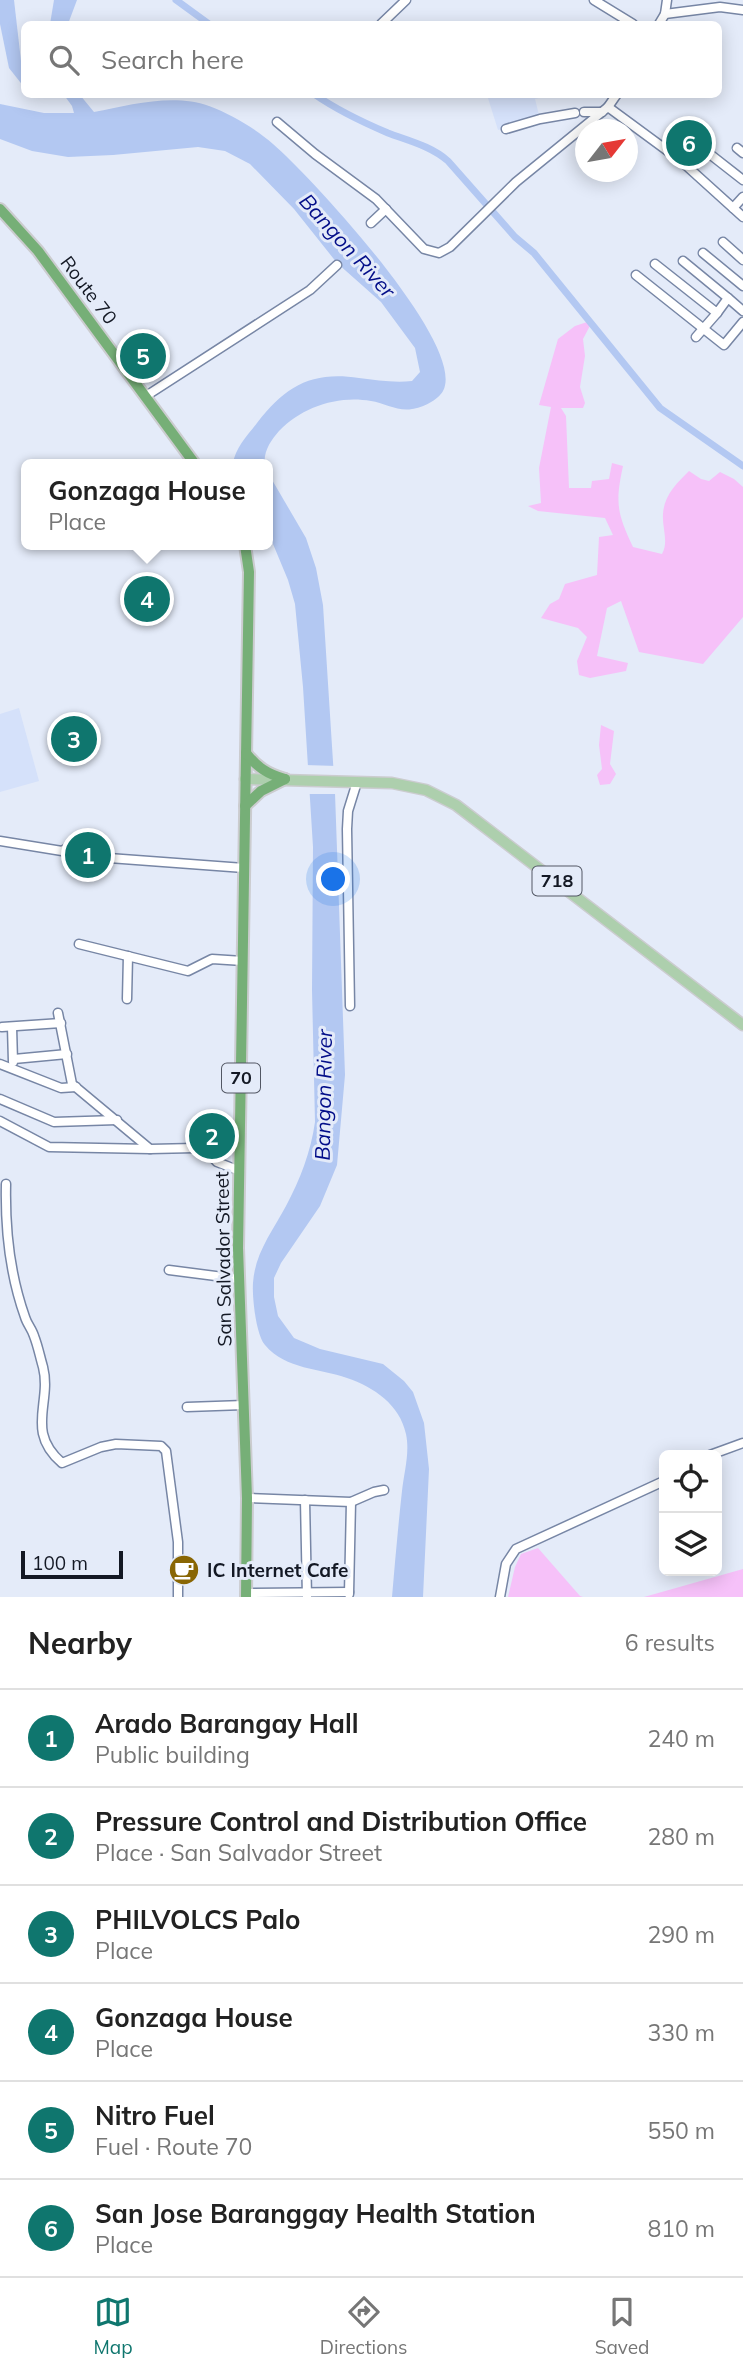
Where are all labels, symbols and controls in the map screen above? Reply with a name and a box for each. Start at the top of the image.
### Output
search box [21,21,722,98]
icon: search [45,41,83,79]
text: Search here [101,43,244,76]
pin: 6 [666,117,712,169]
north arrow [575,119,638,182]
water label: Bangon River [294,188,402,304]
street label: Route 70 [56,251,122,329]
pin: 5 [120,330,166,382]
popup [21,459,273,550]
text: Gonzaga House [48,474,246,507]
text: Place [48,507,106,536]
pin: 4 [124,573,170,625]
pin: 3 [51,713,97,765]
pin: 1 [65,829,111,881]
your location [316,862,350,896]
road number: 718 [532,866,582,896]
water label: Bangon River [309,1028,337,1161]
road number: 70 [222,1064,260,1092]
pin: 2 [189,1110,235,1162]
street label: San Salvador Street [209,1171,237,1347]
map controls [659,1450,722,1576]
button: locate [659,1450,722,1513]
button: layers [659,1513,722,1576]
scale bar [21,1548,122,1580]
text: 100 m [32,1551,88,1575]
cafe icon: IC Internet Cafe [167,1553,201,1587]
place label: IC Internet Cafe [207,1558,348,1582]
text: Nearby [28,1624,132,1662]
text: 6 results [625,1628,715,1657]
text: Arado Barangay Hall [95,1707,359,1740]
text: 1 [44,1724,58,1753]
text: 240 m [647,1724,715,1753]
text: Public building [95,1740,250,1769]
text: Pressure Control and Distribution Office [95,1805,587,1838]
text: 2 [44,1822,58,1851]
text: 280 m [647,1822,715,1851]
text: Place · San Salvador Street [95,1838,382,1867]
text: PHILVOLCS Palo [95,1903,300,1936]
text: 3 [44,1920,58,1949]
text: 290 m [647,1920,715,1949]
text: Place [95,1936,153,1965]
text: Gonzaga House [95,2001,293,2034]
text: 4 [44,2018,58,2047]
text: 330 m [647,2018,715,2047]
text: Place [95,2034,153,2063]
text: Nitro Fuel [95,2099,215,2132]
text: 5 [44,2116,58,2145]
text: 550 m [647,2116,715,2145]
text: Fuel · Route 70 [95,2132,252,2161]
text: San Jose Baranggay Health Station [95,2197,536,2230]
text: 6 [44,2214,58,2243]
text: 810 m [647,2214,715,2243]
text: Place [95,2230,153,2259]
tab: Map [94,2293,133,2359]
tab: Directions [320,2293,408,2359]
tab: Saved [595,2293,649,2359]

